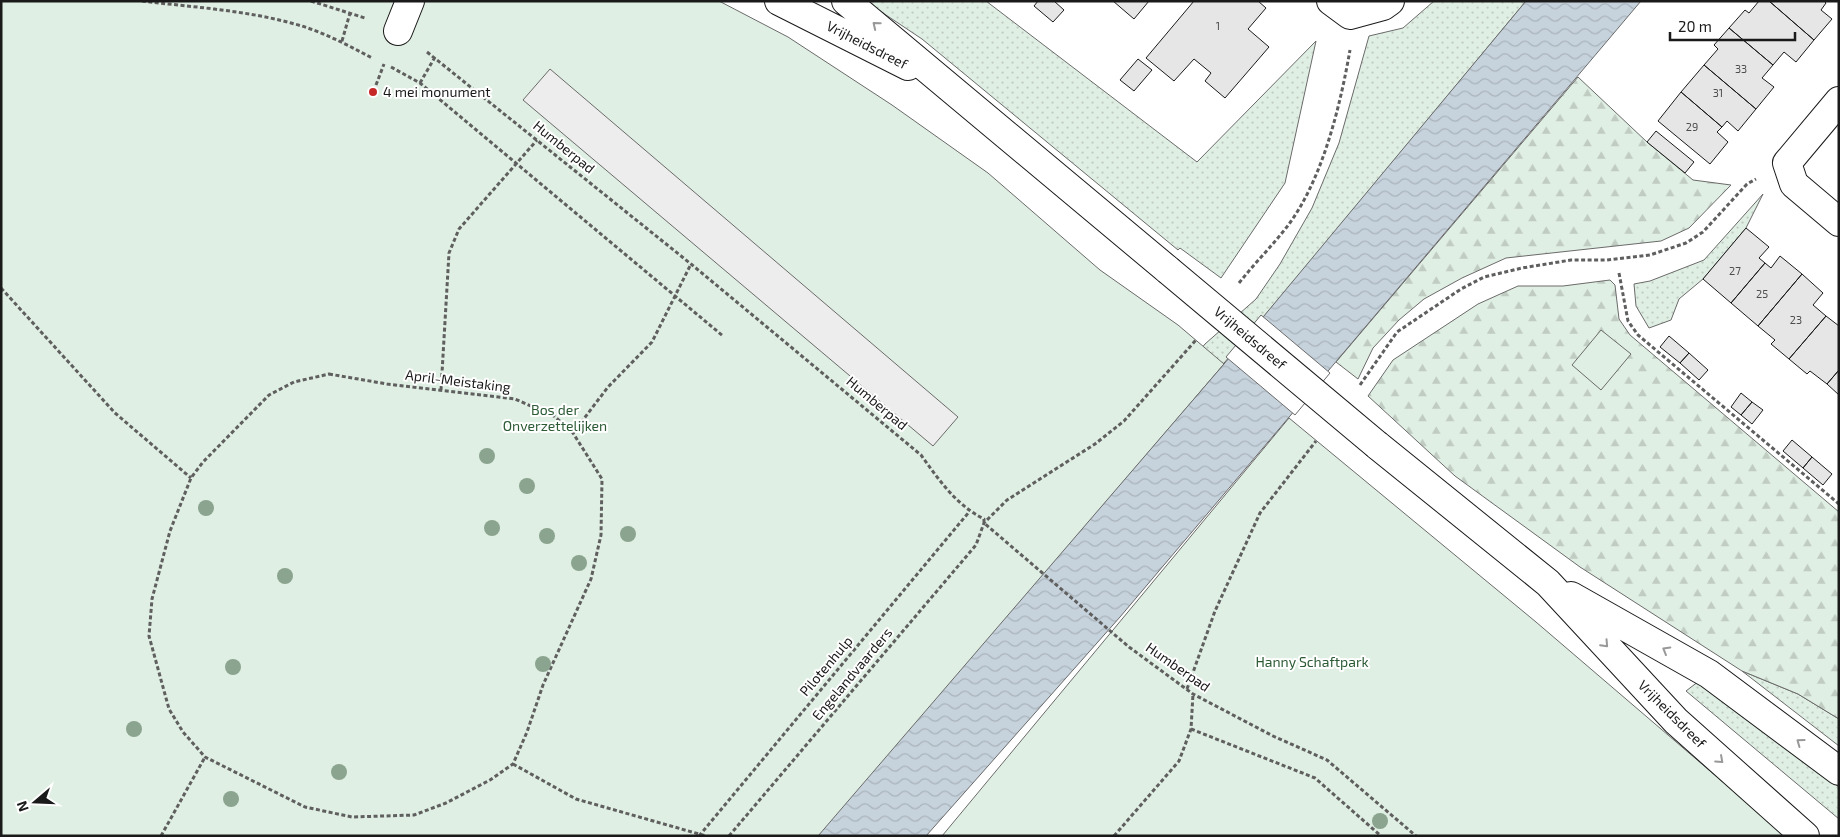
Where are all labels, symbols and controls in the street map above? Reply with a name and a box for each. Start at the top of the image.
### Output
scale bar [1670,10,1795,42]
street label: Vrijheidsdreef [824,17,911,73]
text: 20 m [1678,17,1712,35]
house number: 1 [1216,19,1220,32]
one-way arrow [873,23,882,31]
house number: 33 [1735,62,1747,75]
place label: 4 mei monument [383,83,491,100]
marker: 4 mei monument [367,86,379,98]
house number: 31 [1713,86,1723,99]
street label: Humberpad [530,117,599,177]
house number: 29 [1686,120,1698,133]
house number: 27 [1729,264,1741,277]
house number: 25 [1756,287,1768,300]
street label: Vrijheidsdreef [1211,303,1290,373]
house number: 23 [1790,313,1802,326]
street label: April-Meistaking [404,366,512,395]
street label: Humberpad [843,372,911,433]
park label: Bos der Onverzettelijken [503,401,607,434]
street label: Engelandvaarders [808,624,895,723]
street label: Pilotenhulp [796,632,856,699]
street label: Humberpad [1143,638,1214,695]
one-way arrow [1599,639,1608,648]
one-way arrow [1662,646,1671,656]
park label: Hanny Schaftpark [1255,653,1369,670]
street label: Vrijheidsdreef [1635,676,1710,752]
one-way arrow [1797,739,1806,747]
one-way arrow [1714,754,1723,763]
north arrow [10,777,60,827]
text: N [13,799,32,814]

